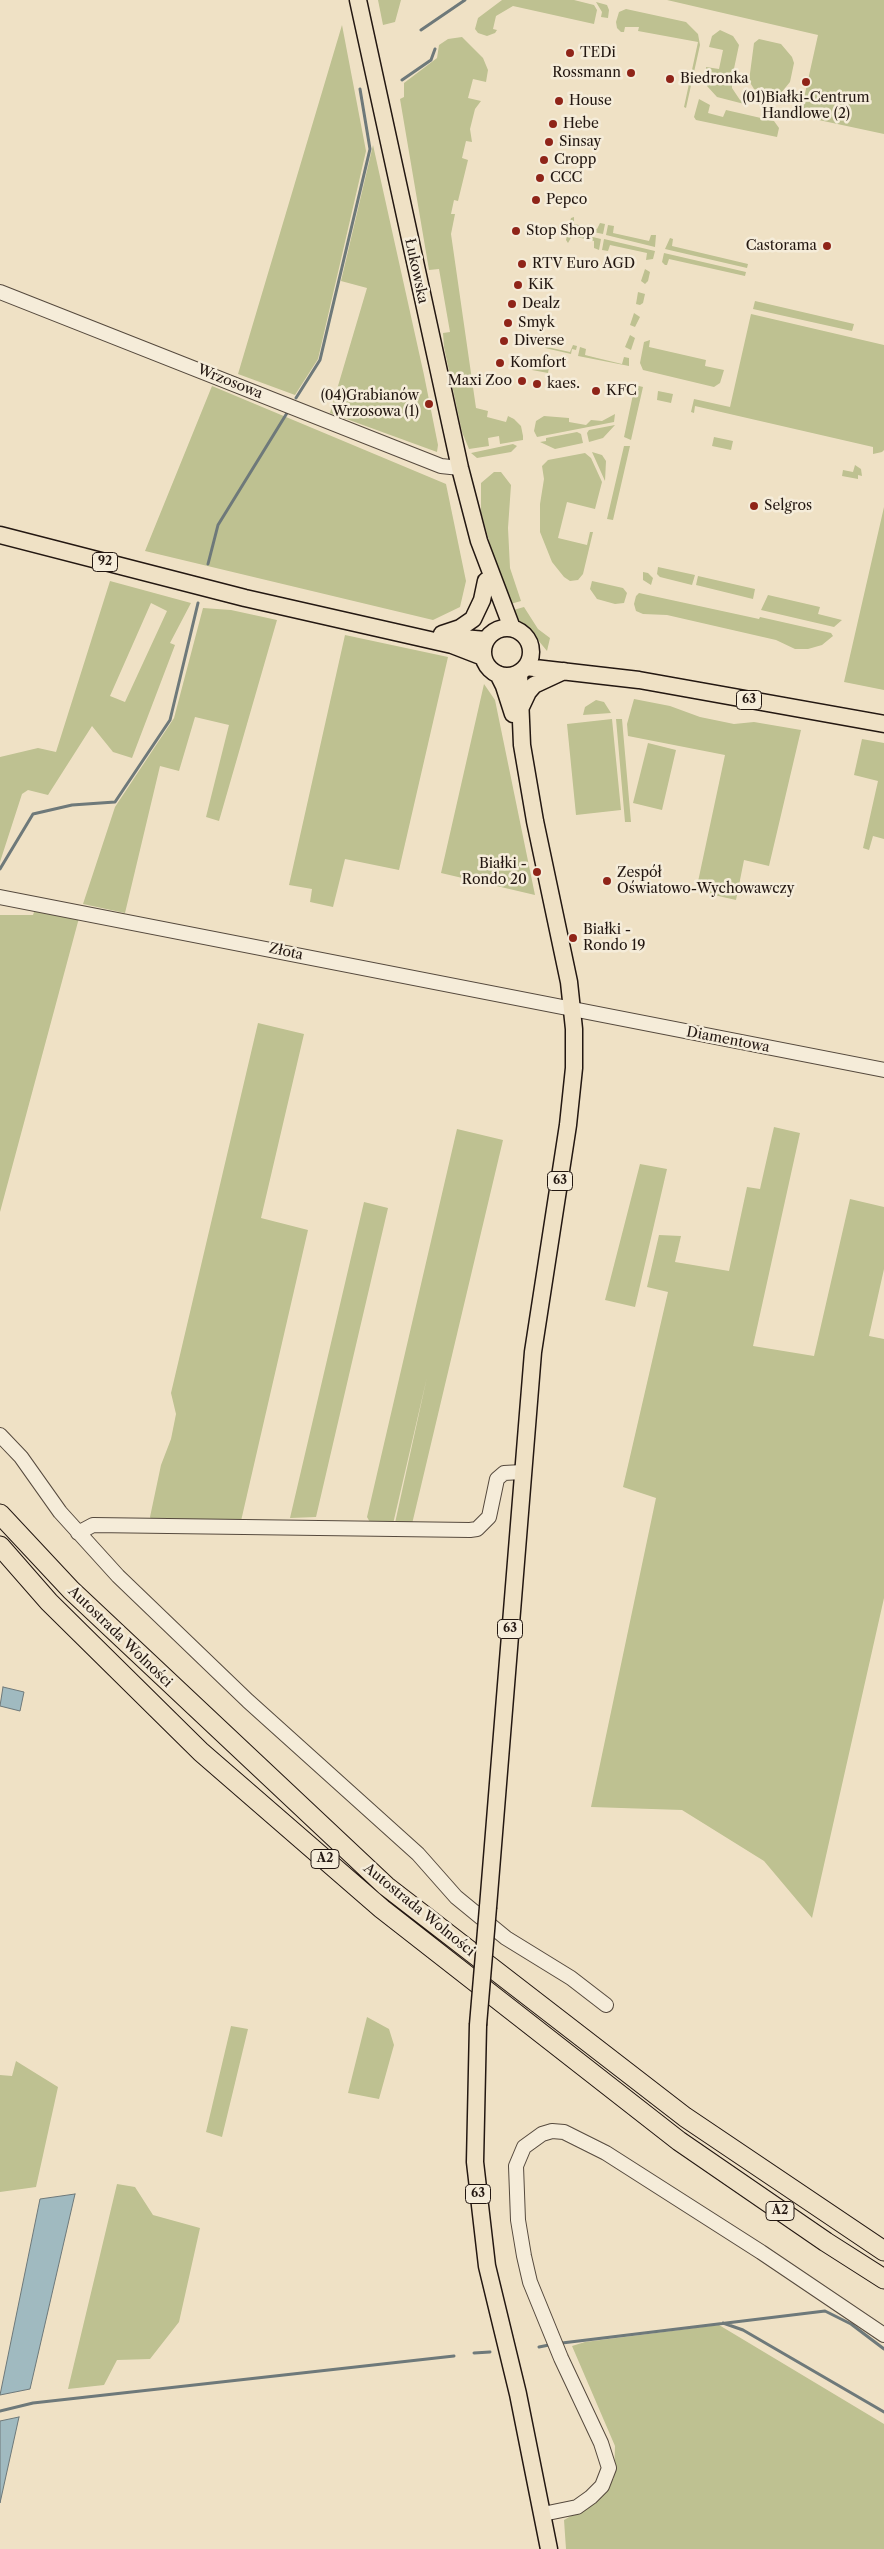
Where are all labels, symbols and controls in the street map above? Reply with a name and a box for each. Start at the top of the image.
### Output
place label: TEDi [580,45,616,61]
marker: TEDi [564,47,576,59]
place label: Rossmann [552,65,621,81]
marker: Rossmann [625,67,637,79]
place label: Biedronka [680,71,749,87]
marker: Biedronka [664,73,676,85]
marker: (01)Białki-Centrum Handlowe (2) [800,76,812,88]
place label: (01)Białki-Centrum Handlowe (2) [742,90,870,122]
place label: House [569,93,612,109]
marker: House [553,95,565,107]
place label: Hebe [563,116,599,132]
marker: Hebe [547,118,559,130]
place label: Sinsay [559,134,601,150]
marker: Sinsay [543,136,555,148]
place label: Cropp [554,152,596,168]
marker: Cropp [538,154,550,166]
place label: CCC [550,170,582,186]
marker: CCC [534,172,546,184]
place label: Pepco [546,192,587,208]
marker: Pepco [530,194,542,206]
place label: Stop Shop [526,223,595,239]
marker: Stop Shop [510,225,522,237]
street label: Łukowska [401,237,431,305]
place label: Castorama [746,238,817,254]
marker: Castorama [821,240,833,252]
place label: RTV Euro AGD [532,256,635,272]
marker: RTV Euro AGD [516,258,528,270]
place label: KiK [528,277,554,293]
marker: KiK [512,279,524,291]
place label: Dealz [522,296,560,312]
marker: Dealz [506,298,518,310]
place label: Smyk [518,315,555,331]
marker: Smyk [502,317,514,329]
place label: Diverse [514,333,564,349]
marker: Diverse [498,335,510,347]
place label: Komfort [510,355,566,371]
marker: Komfort [494,357,506,369]
street label: Wrzosowa [195,361,265,403]
place label: Maxi Zoo [448,373,512,389]
marker: Maxi Zoo [516,375,528,387]
place label: kaes. [547,376,580,392]
marker: kaes. [531,378,543,390]
place label: KFC [606,383,637,399]
marker: KFC [590,385,602,397]
place label: (04)Grabianów Wrzosowa (1) [321,388,419,421]
marker: (04)Grabianów Wrzosowa (1) [423,398,435,410]
place label: Selgros [764,498,812,514]
marker: Selgros [748,500,760,512]
road number: 92 [92,552,118,572]
road number: 63 [736,690,762,710]
place label: Białki - Rondo 20 [462,856,527,889]
place label: Zespół Oświatowo-Wychowawczy [617,865,795,898]
marker: Białki - Rondo 20 [531,866,543,878]
marker: Zespół Oświatowo-Wychowawczy [601,875,613,887]
place label: Białki - Rondo 19 [583,922,645,954]
marker: Białki - Rondo 19 [567,932,579,944]
street label: Złota [267,940,305,964]
street label: Diamentowa [685,1024,771,1056]
road number: 63 [548,1172,572,1190]
street label: Autostrada Wolności [64,1583,176,1691]
road number: 63 [498,1620,522,1638]
road number: A2 [311,1850,339,1868]
street label: Autostrada Wolności [360,1860,478,1960]
road number: 63 [466,2184,490,2204]
road number: A2 [766,2202,794,2220]

